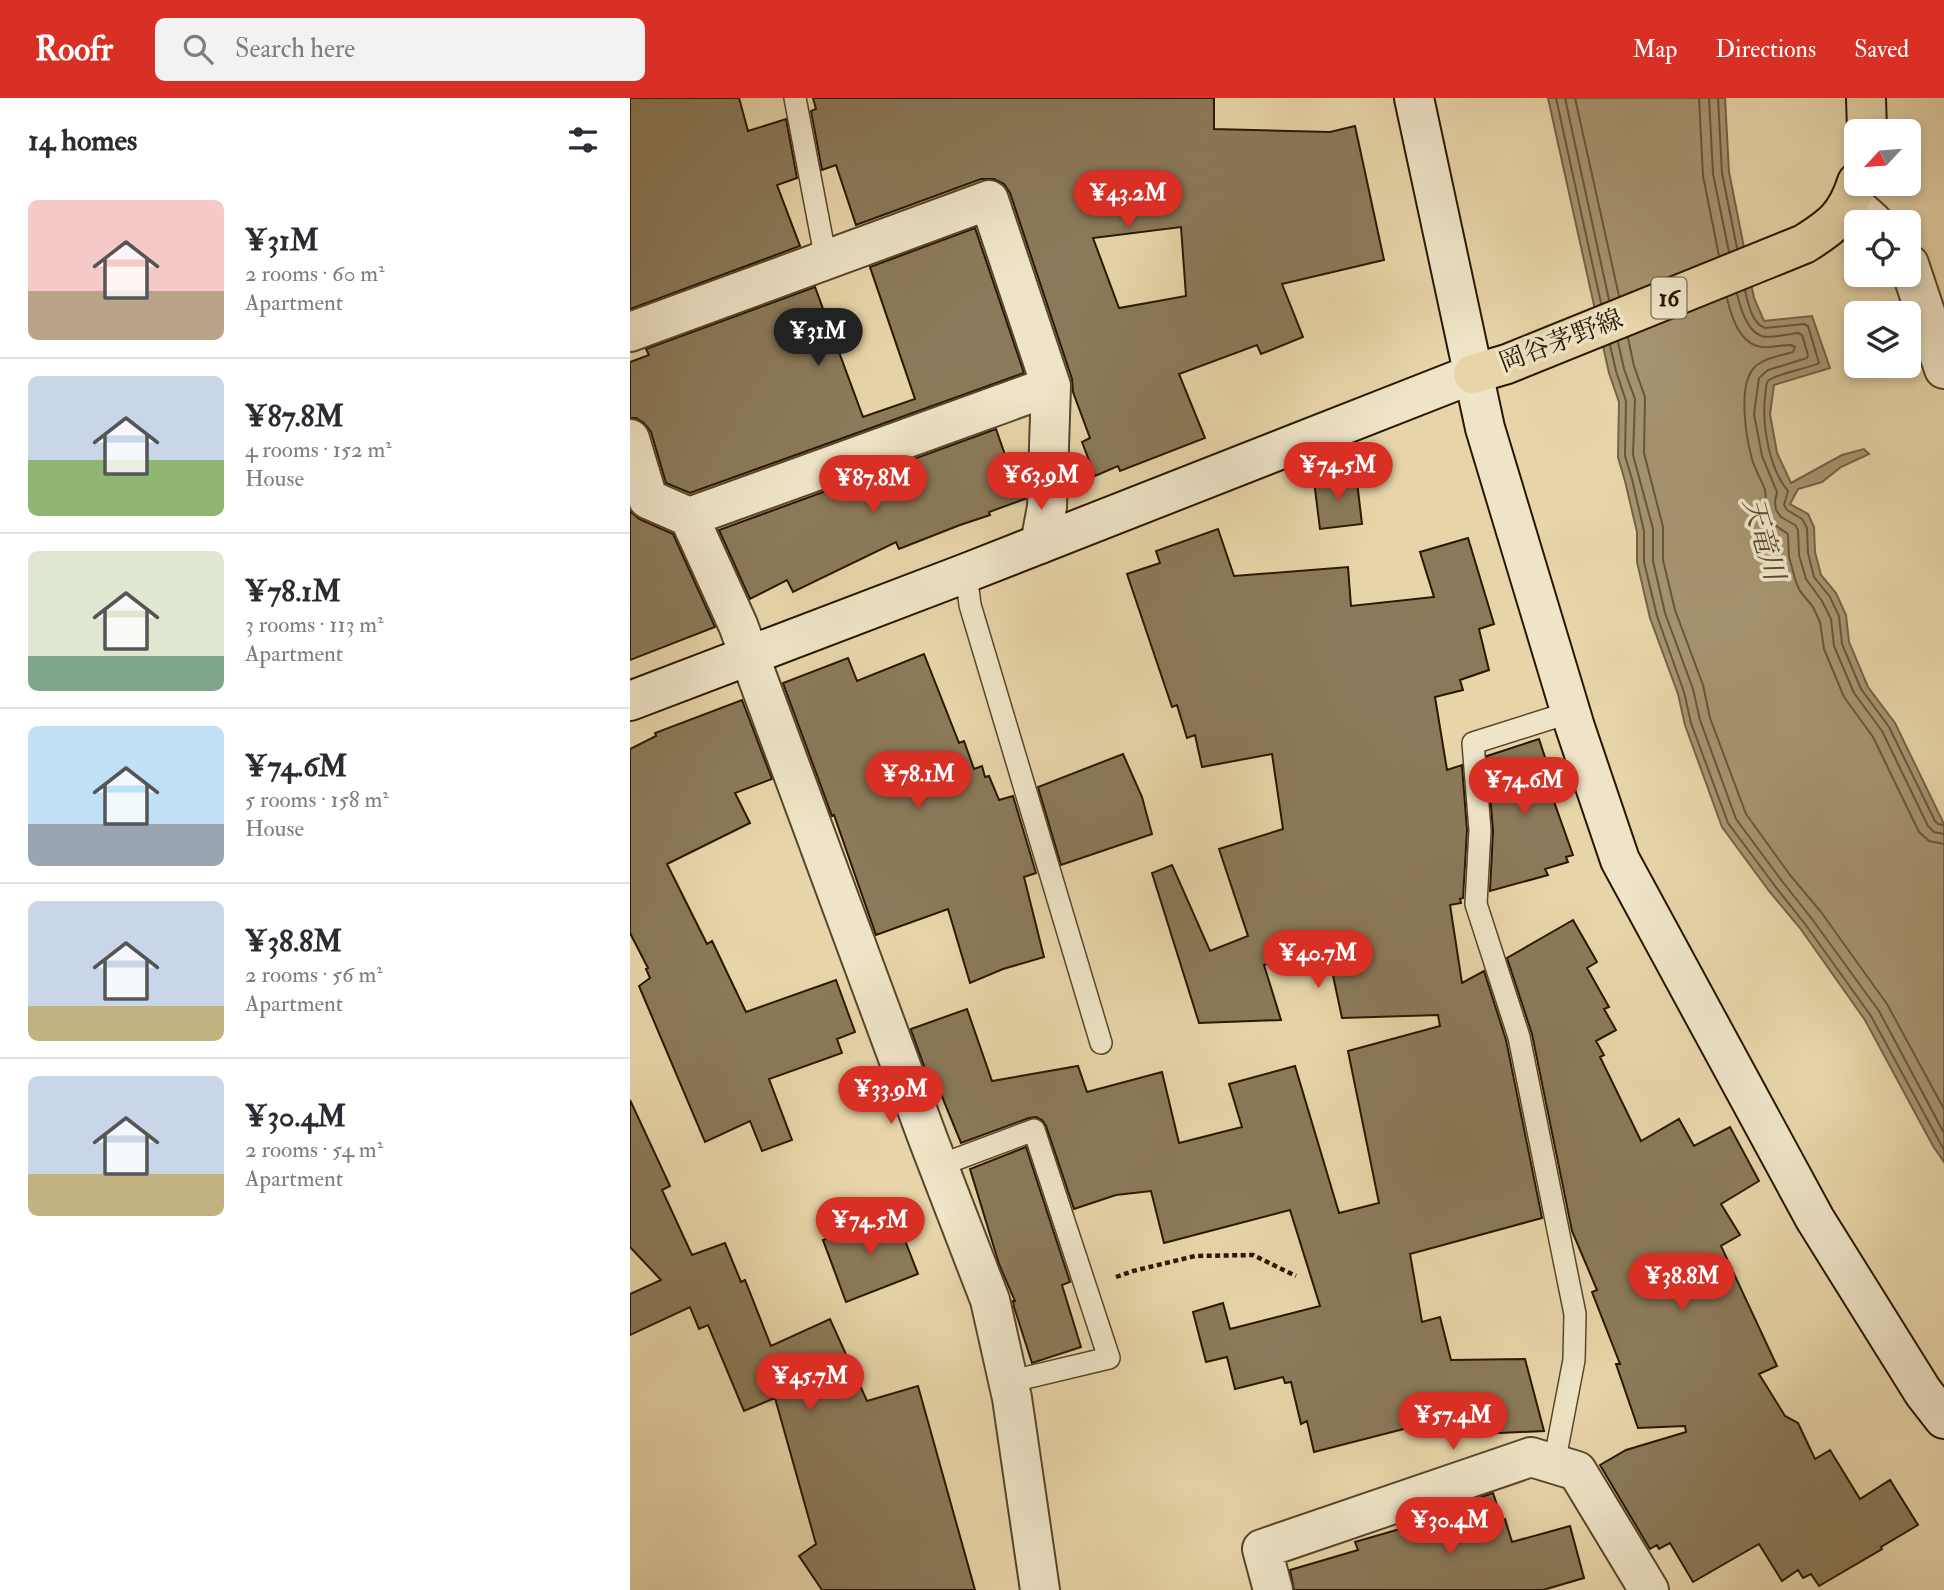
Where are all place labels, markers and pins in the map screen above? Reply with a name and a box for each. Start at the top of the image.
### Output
pin: ¥43.2M [1071,170,1185,230]
pin: ¥31M [777,308,859,368]
pin: ¥74.5M [1281,442,1395,502]
pin: ¥63.9M [984,452,1098,512]
pin: ¥87.8M [816,456,930,515]
pin: ¥78.1M [861,752,975,811]
pin: ¥74.6M [1467,758,1581,817]
pin: ¥40.7M [1261,930,1375,990]
pin: ¥33.9M [834,1066,948,1126]
pin: ¥74.5M [813,1198,927,1257]
pin: ¥38.8M [1625,1254,1739,1313]
pin: ¥45.7M [753,1354,867,1413]
pin: ¥57.4M [1396,1392,1510,1452]
pin: ¥30.4M [1393,1498,1507,1557]

